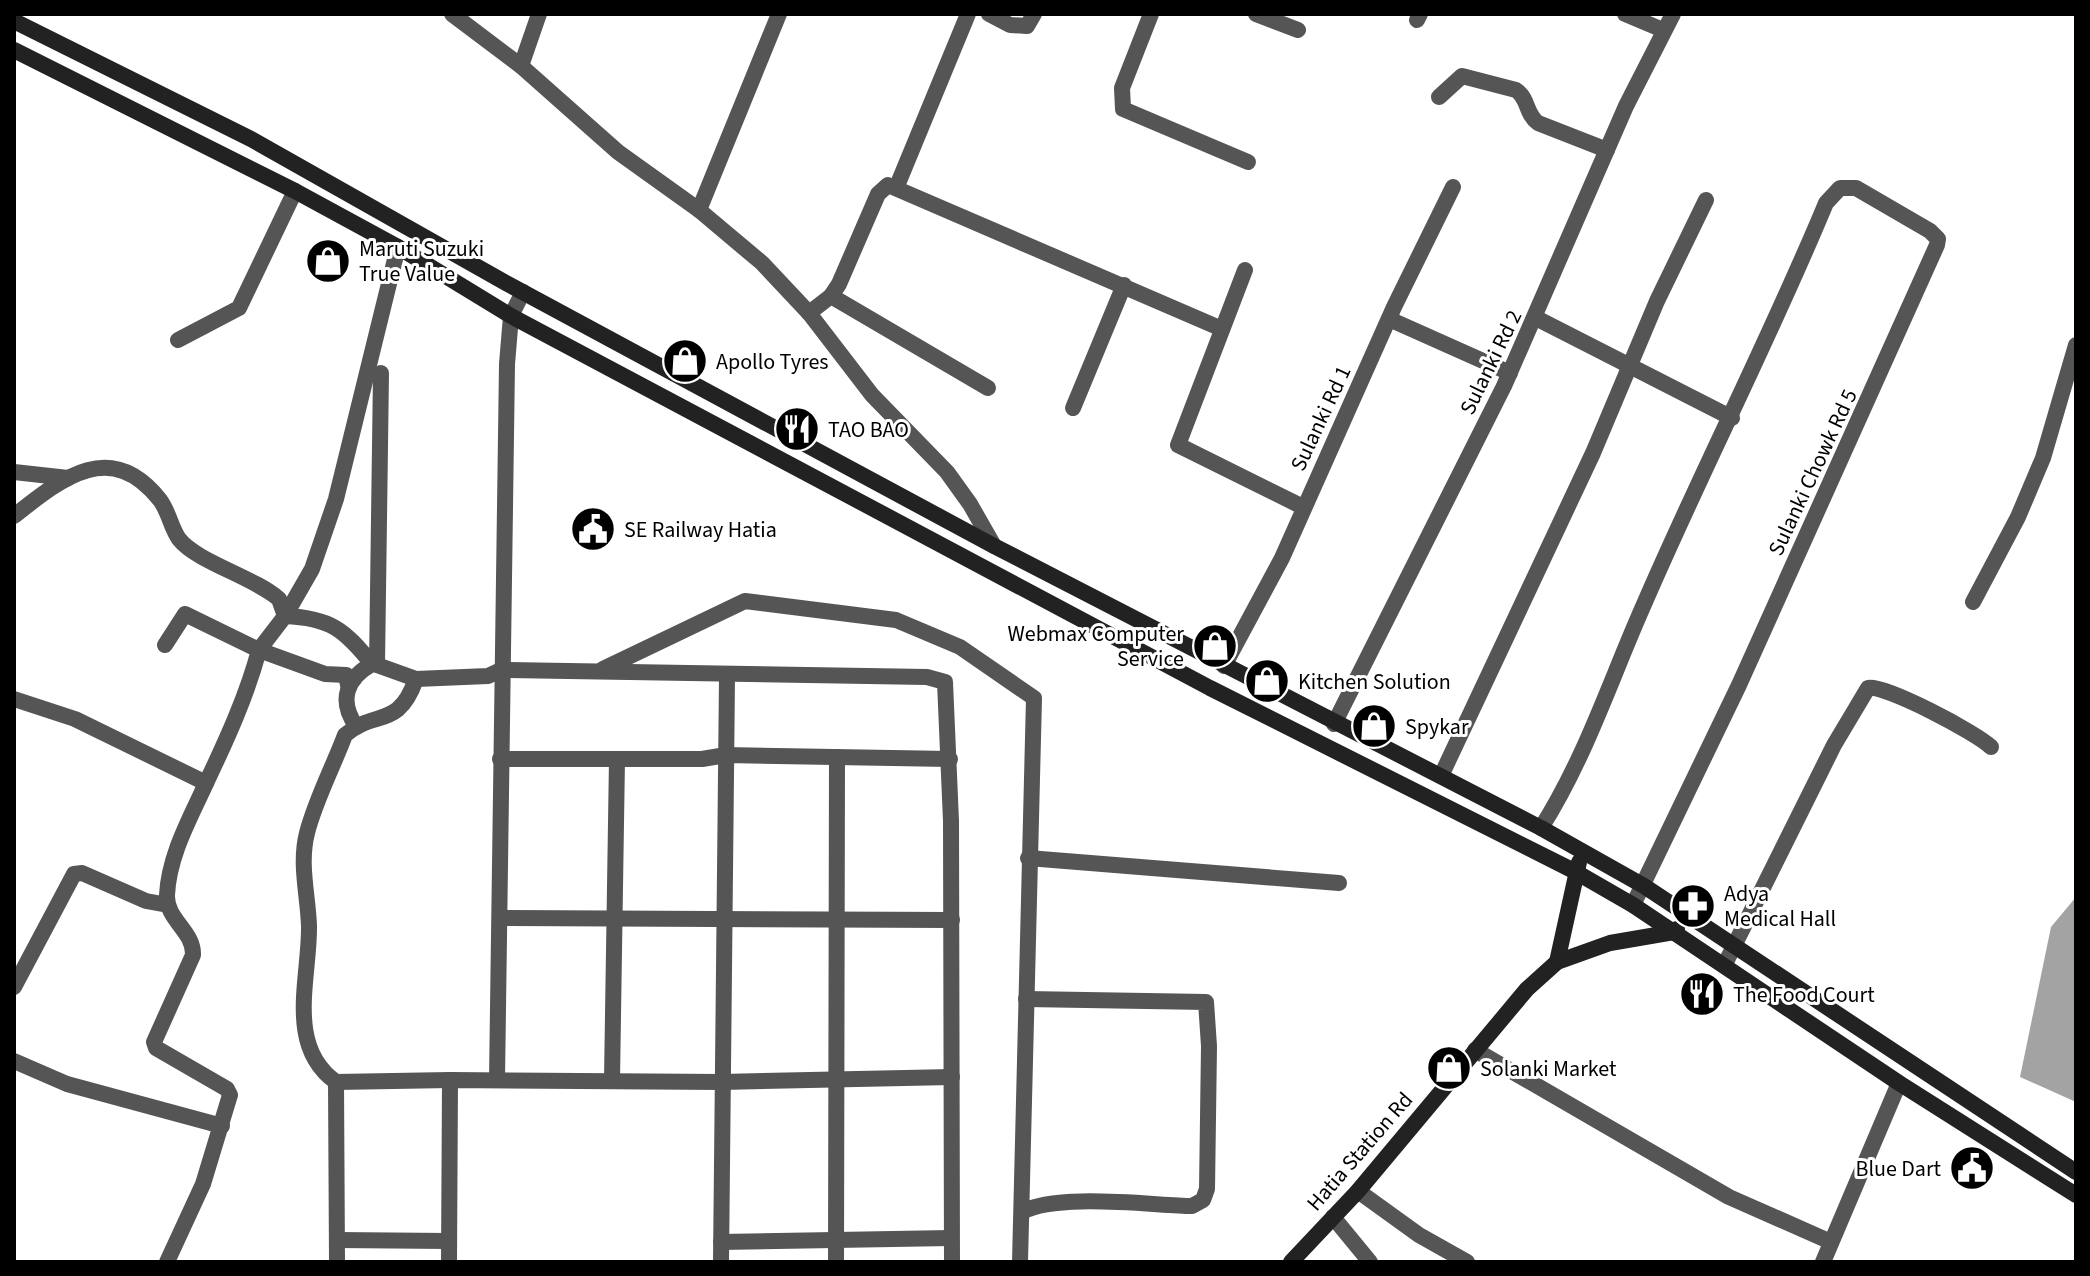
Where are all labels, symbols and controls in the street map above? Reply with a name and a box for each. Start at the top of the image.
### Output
place label: Maruti Suzuki True Value [359,233,484,290]
shop icon: Maruti Suzuki True Value [304,237,352,285]
street label: Sulanki Rd 2 [1452,305,1530,420]
shop icon: Apollo Tyres [661,337,709,385]
place label: Apollo Tyres [716,346,829,378]
street label: Sulanki Rd 1 [1283,360,1359,476]
street label: Sulanki Chowk Rd 5 [1760,384,1866,561]
restaurant icon: TAO BAO [773,405,821,453]
place label: TAO BAO [828,414,909,446]
public building icon: SE Railway Hatia [569,505,617,553]
place label: SE Railway Hatia [624,514,777,546]
place label: Webmax Computer Service [1008,618,1184,675]
shop icon: Webmax Computer Service [1191,622,1239,670]
shop icon: Kitchen Solution [1243,657,1291,705]
place label: Kitchen Solution [1298,666,1451,698]
shop icon: Spykar [1350,702,1398,750]
place label: Spykar [1405,711,1469,743]
place label: Adya Medical Hall [1724,878,1836,935]
pharmacy icon: Adya Medical Hall [1669,882,1717,930]
restaurant icon: The Food Court [1678,970,1726,1018]
place label: The Food Court [1733,979,1875,1011]
shop icon: Solanki Market [1425,1044,1473,1092]
place label: Solanki Market [1480,1053,1617,1085]
street label: Hatia Station Rd [1299,1085,1420,1218]
public building icon: Blue Dart [1948,1144,1996,1192]
place label: Blue Dart [1855,1153,1942,1185]

